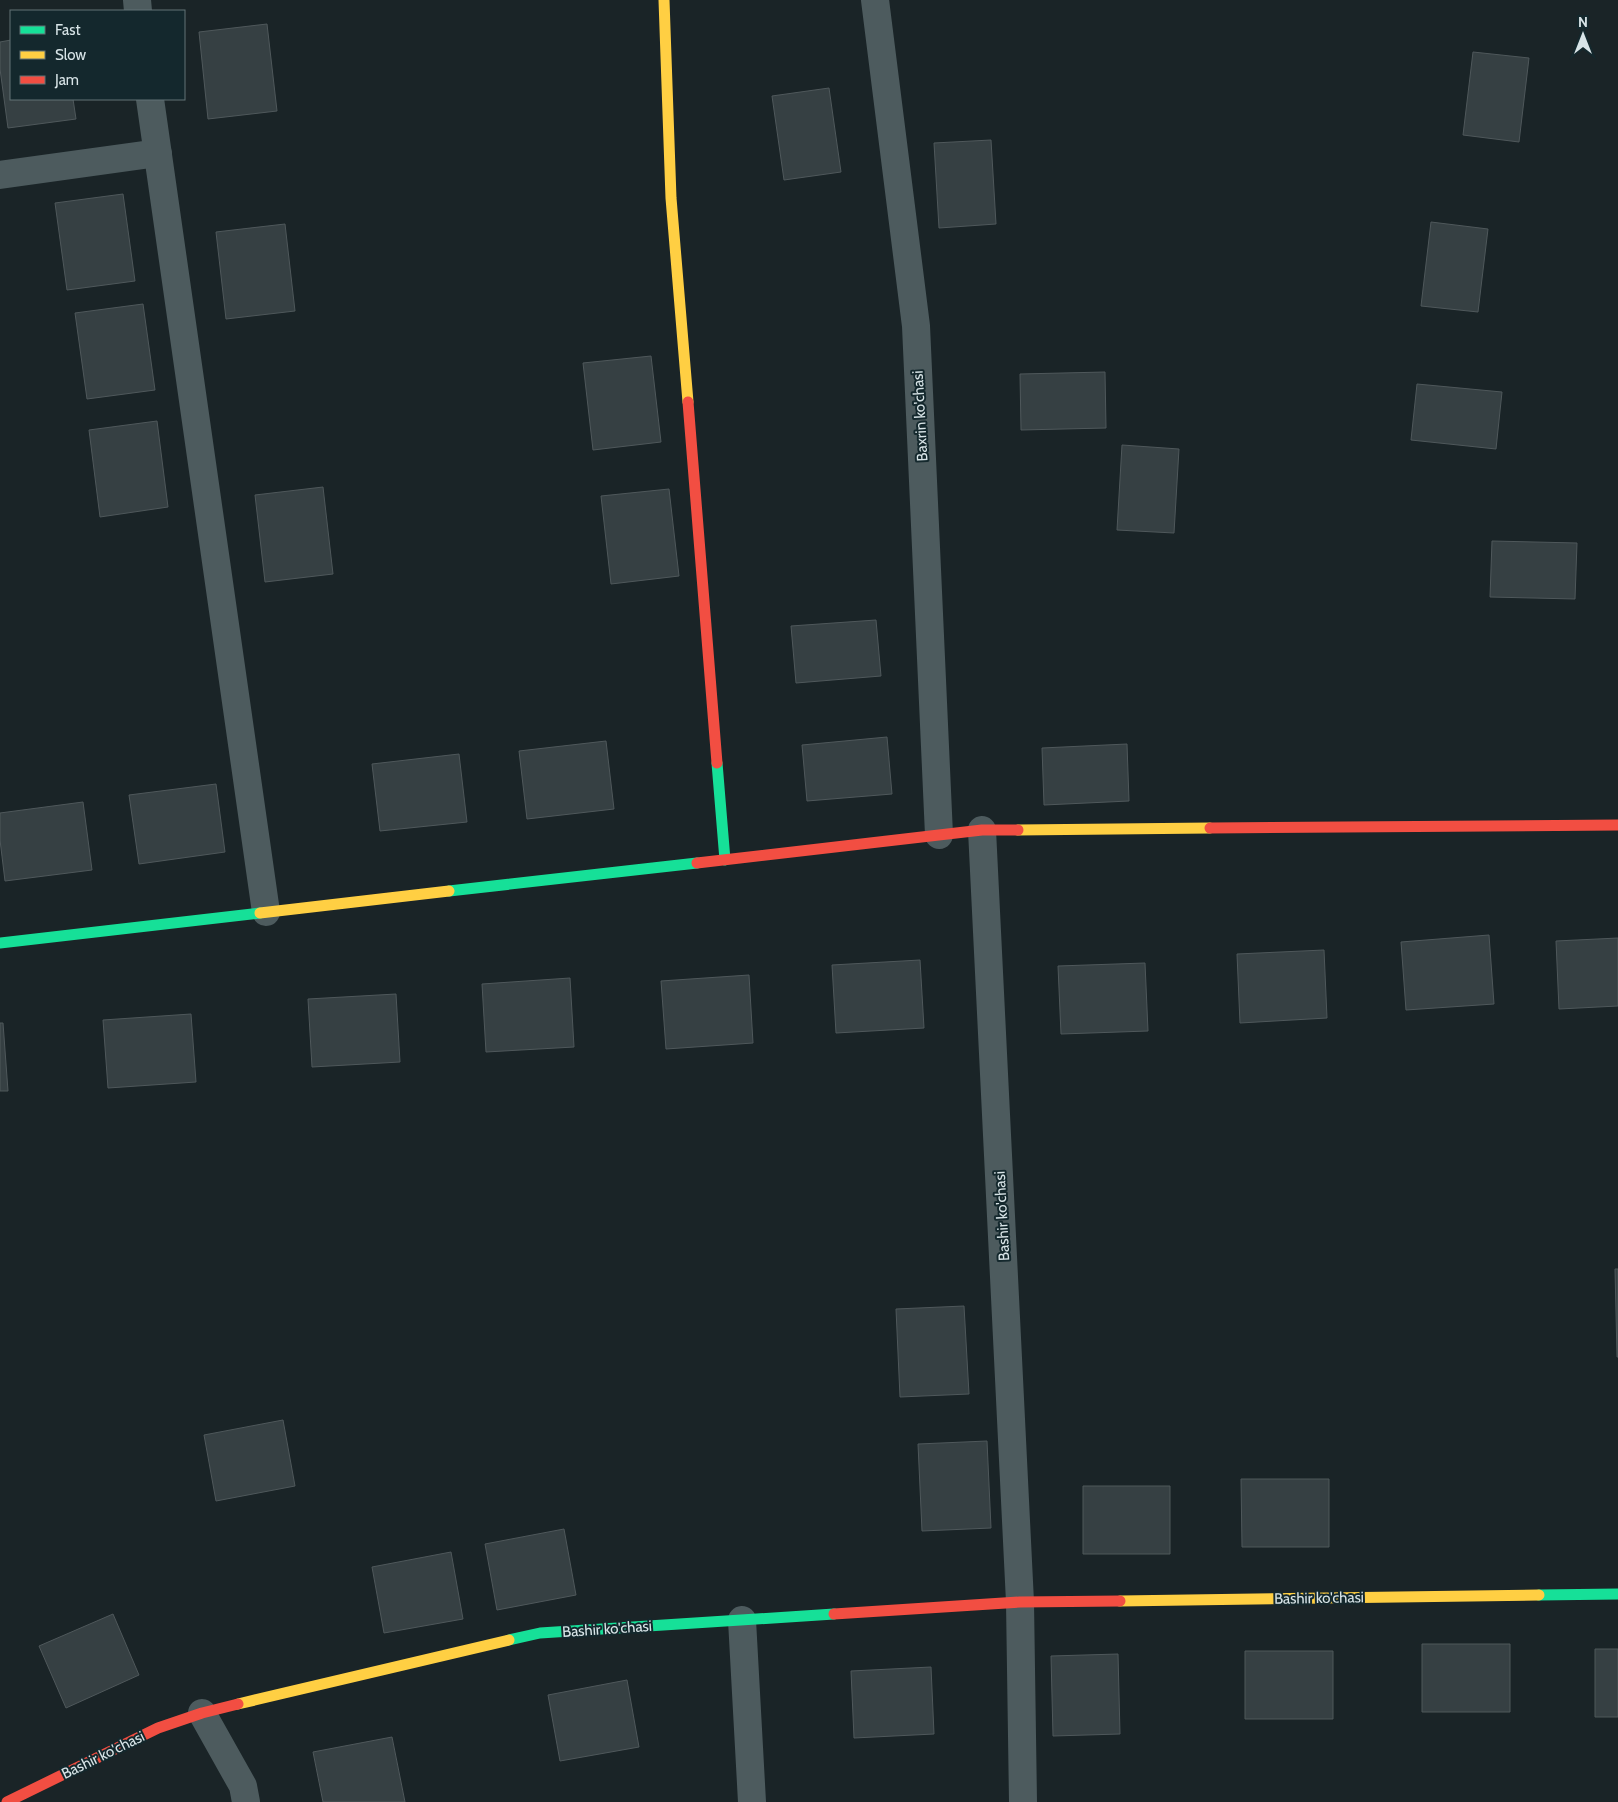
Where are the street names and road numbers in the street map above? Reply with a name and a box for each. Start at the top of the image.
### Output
street label: Baxrin ko'chasi [909,370,931,462]
street label: Bashir ko'chasi [991,1171,1013,1261]
street label: Bashir ko'chasi [1274,1588,1364,1608]
street label: Bashir ko'chasi [562,1617,652,1641]
street label: Bashir ko'chasi [59,1727,147,1783]

